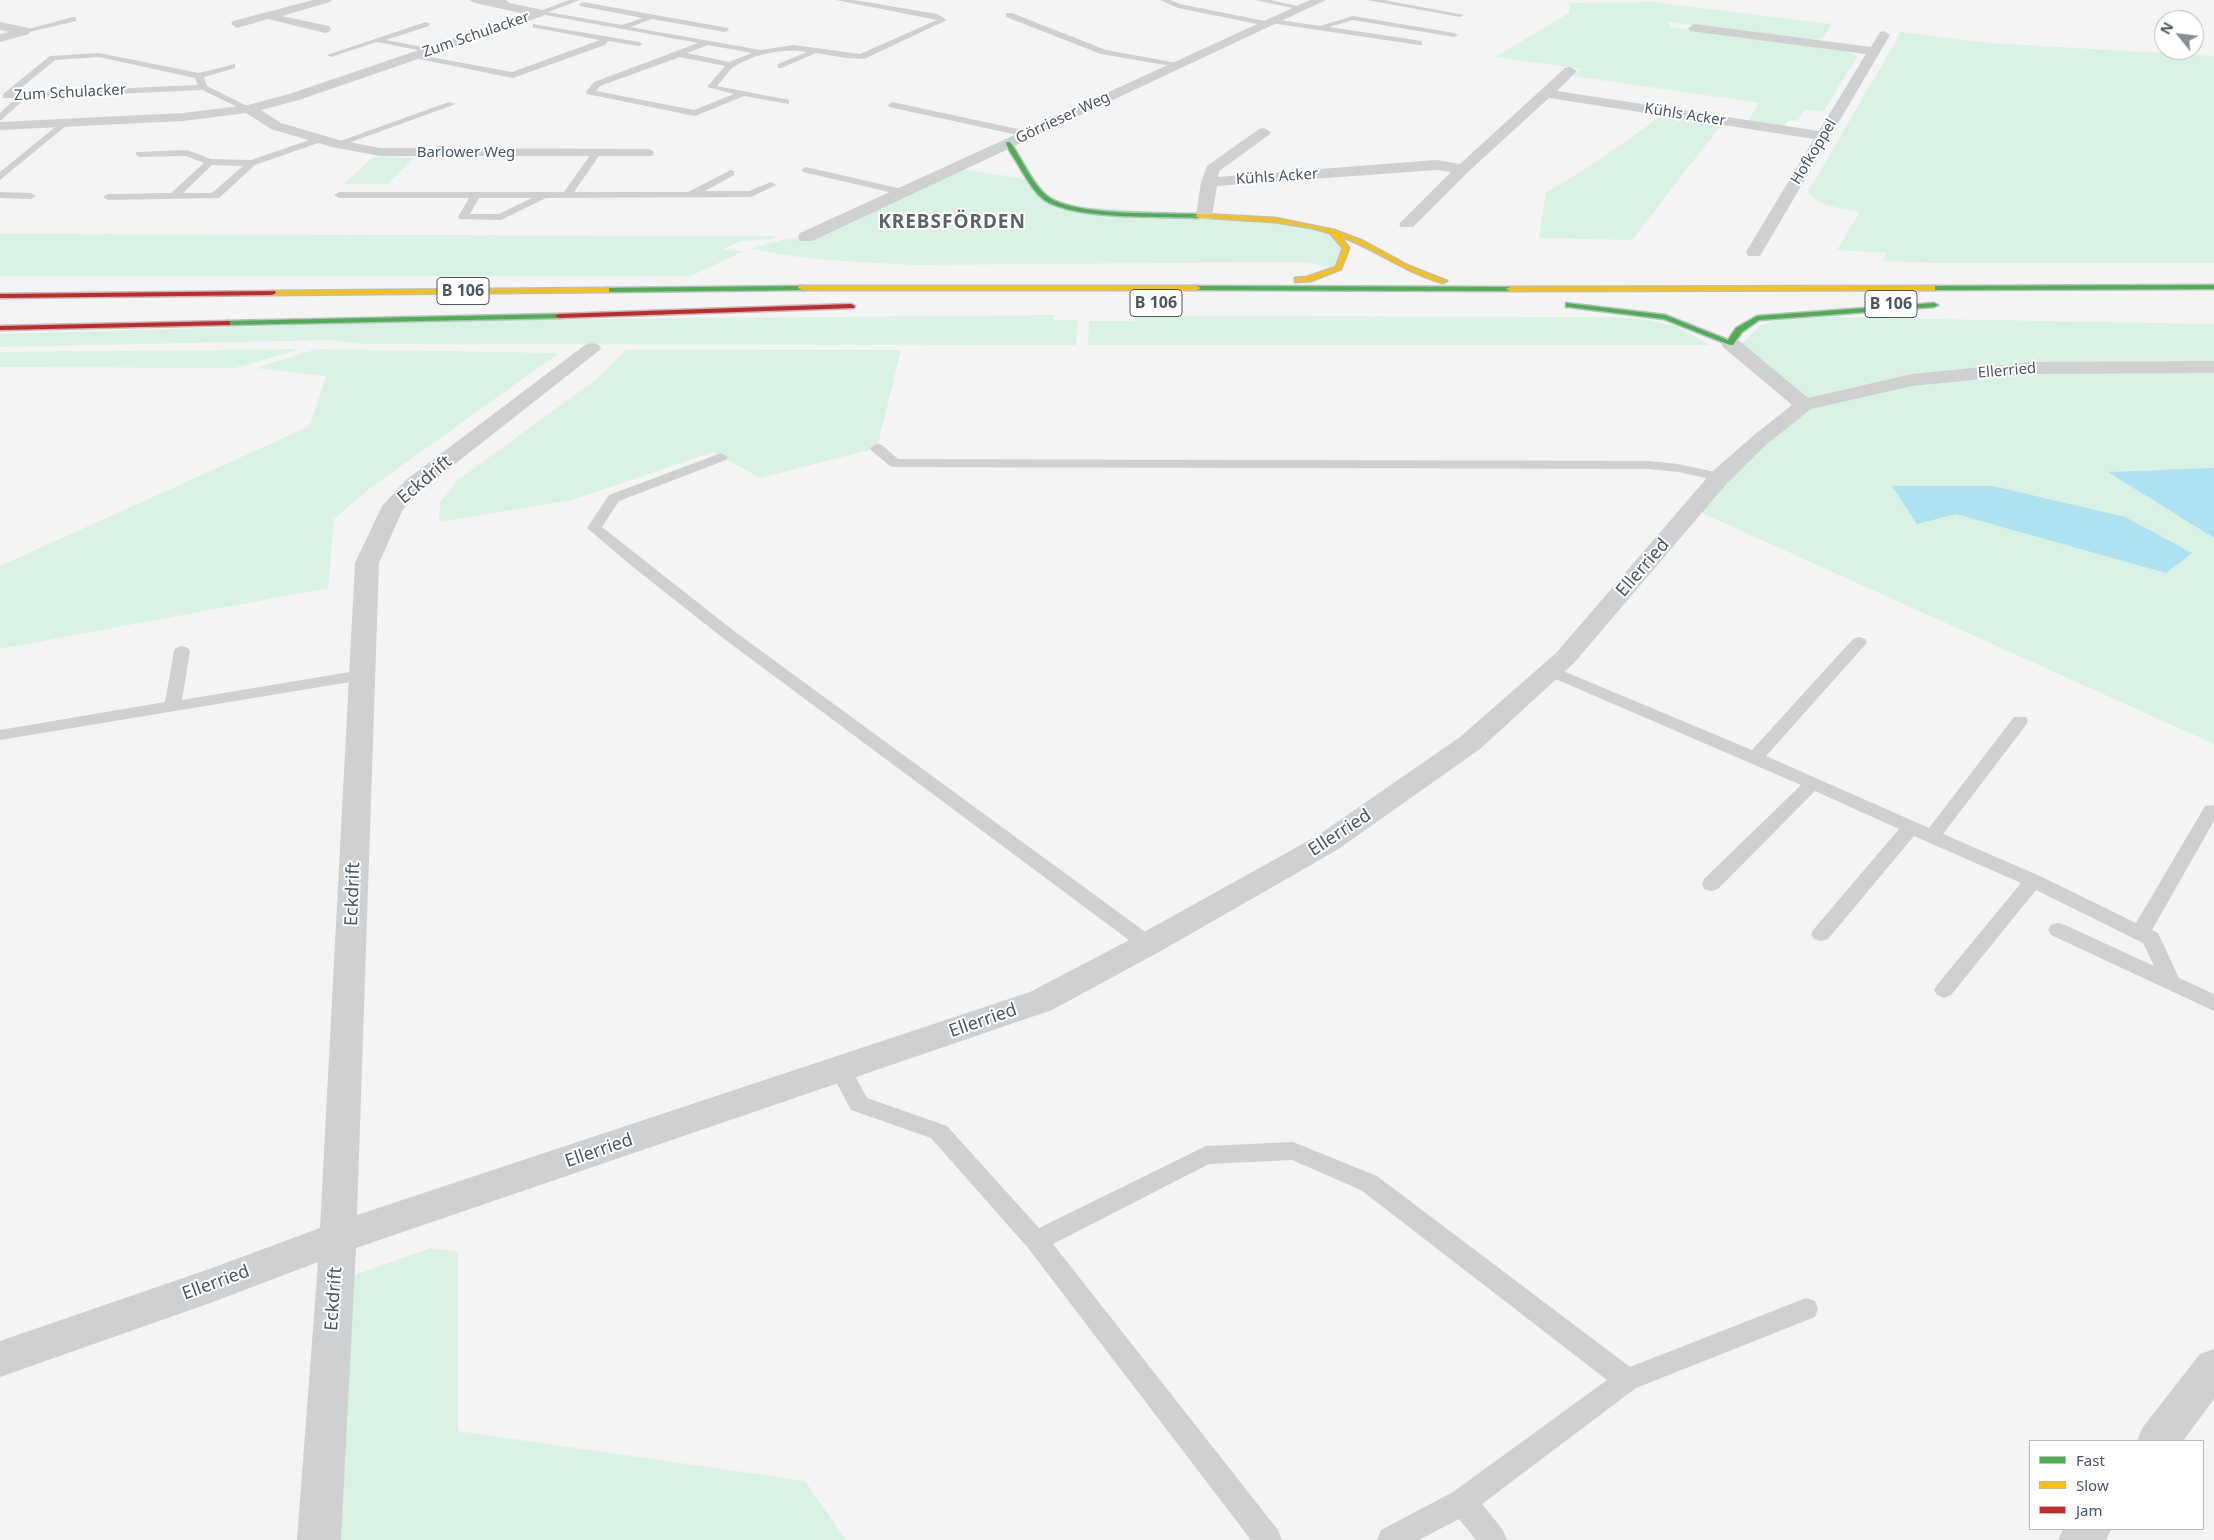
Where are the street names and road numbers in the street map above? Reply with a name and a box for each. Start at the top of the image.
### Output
street label: Zum Schulacker [420,8,532,62]
street label: Zum Schulacker [14,81,126,105]
street label: Görrieser Weg [1013,88,1113,148]
street label: Kühls Acker [1643,100,1727,130]
street label: Hofkoppel [1787,116,1841,188]
street label: Barlower Weg [417,144,515,162]
street label: Kühls Acker [1235,165,1319,189]
road number: B 106 [437,278,489,304]
road number: B 106 [1130,290,1182,316]
road number: B 106 [1865,290,1917,318]
street label: Ellerried [1977,359,2037,383]
street label: Eckdrift [394,451,456,509]
street label: Ellerried [1612,534,1674,602]
street label: Ellerried [1305,805,1375,861]
street label: Eckdrift [341,862,365,926]
street label: Ellerried [946,999,1020,1043]
street label: Ellerried [562,1129,636,1173]
street label: Ellerried [179,1261,253,1305]
street label: Eckdrift [321,1266,347,1332]

